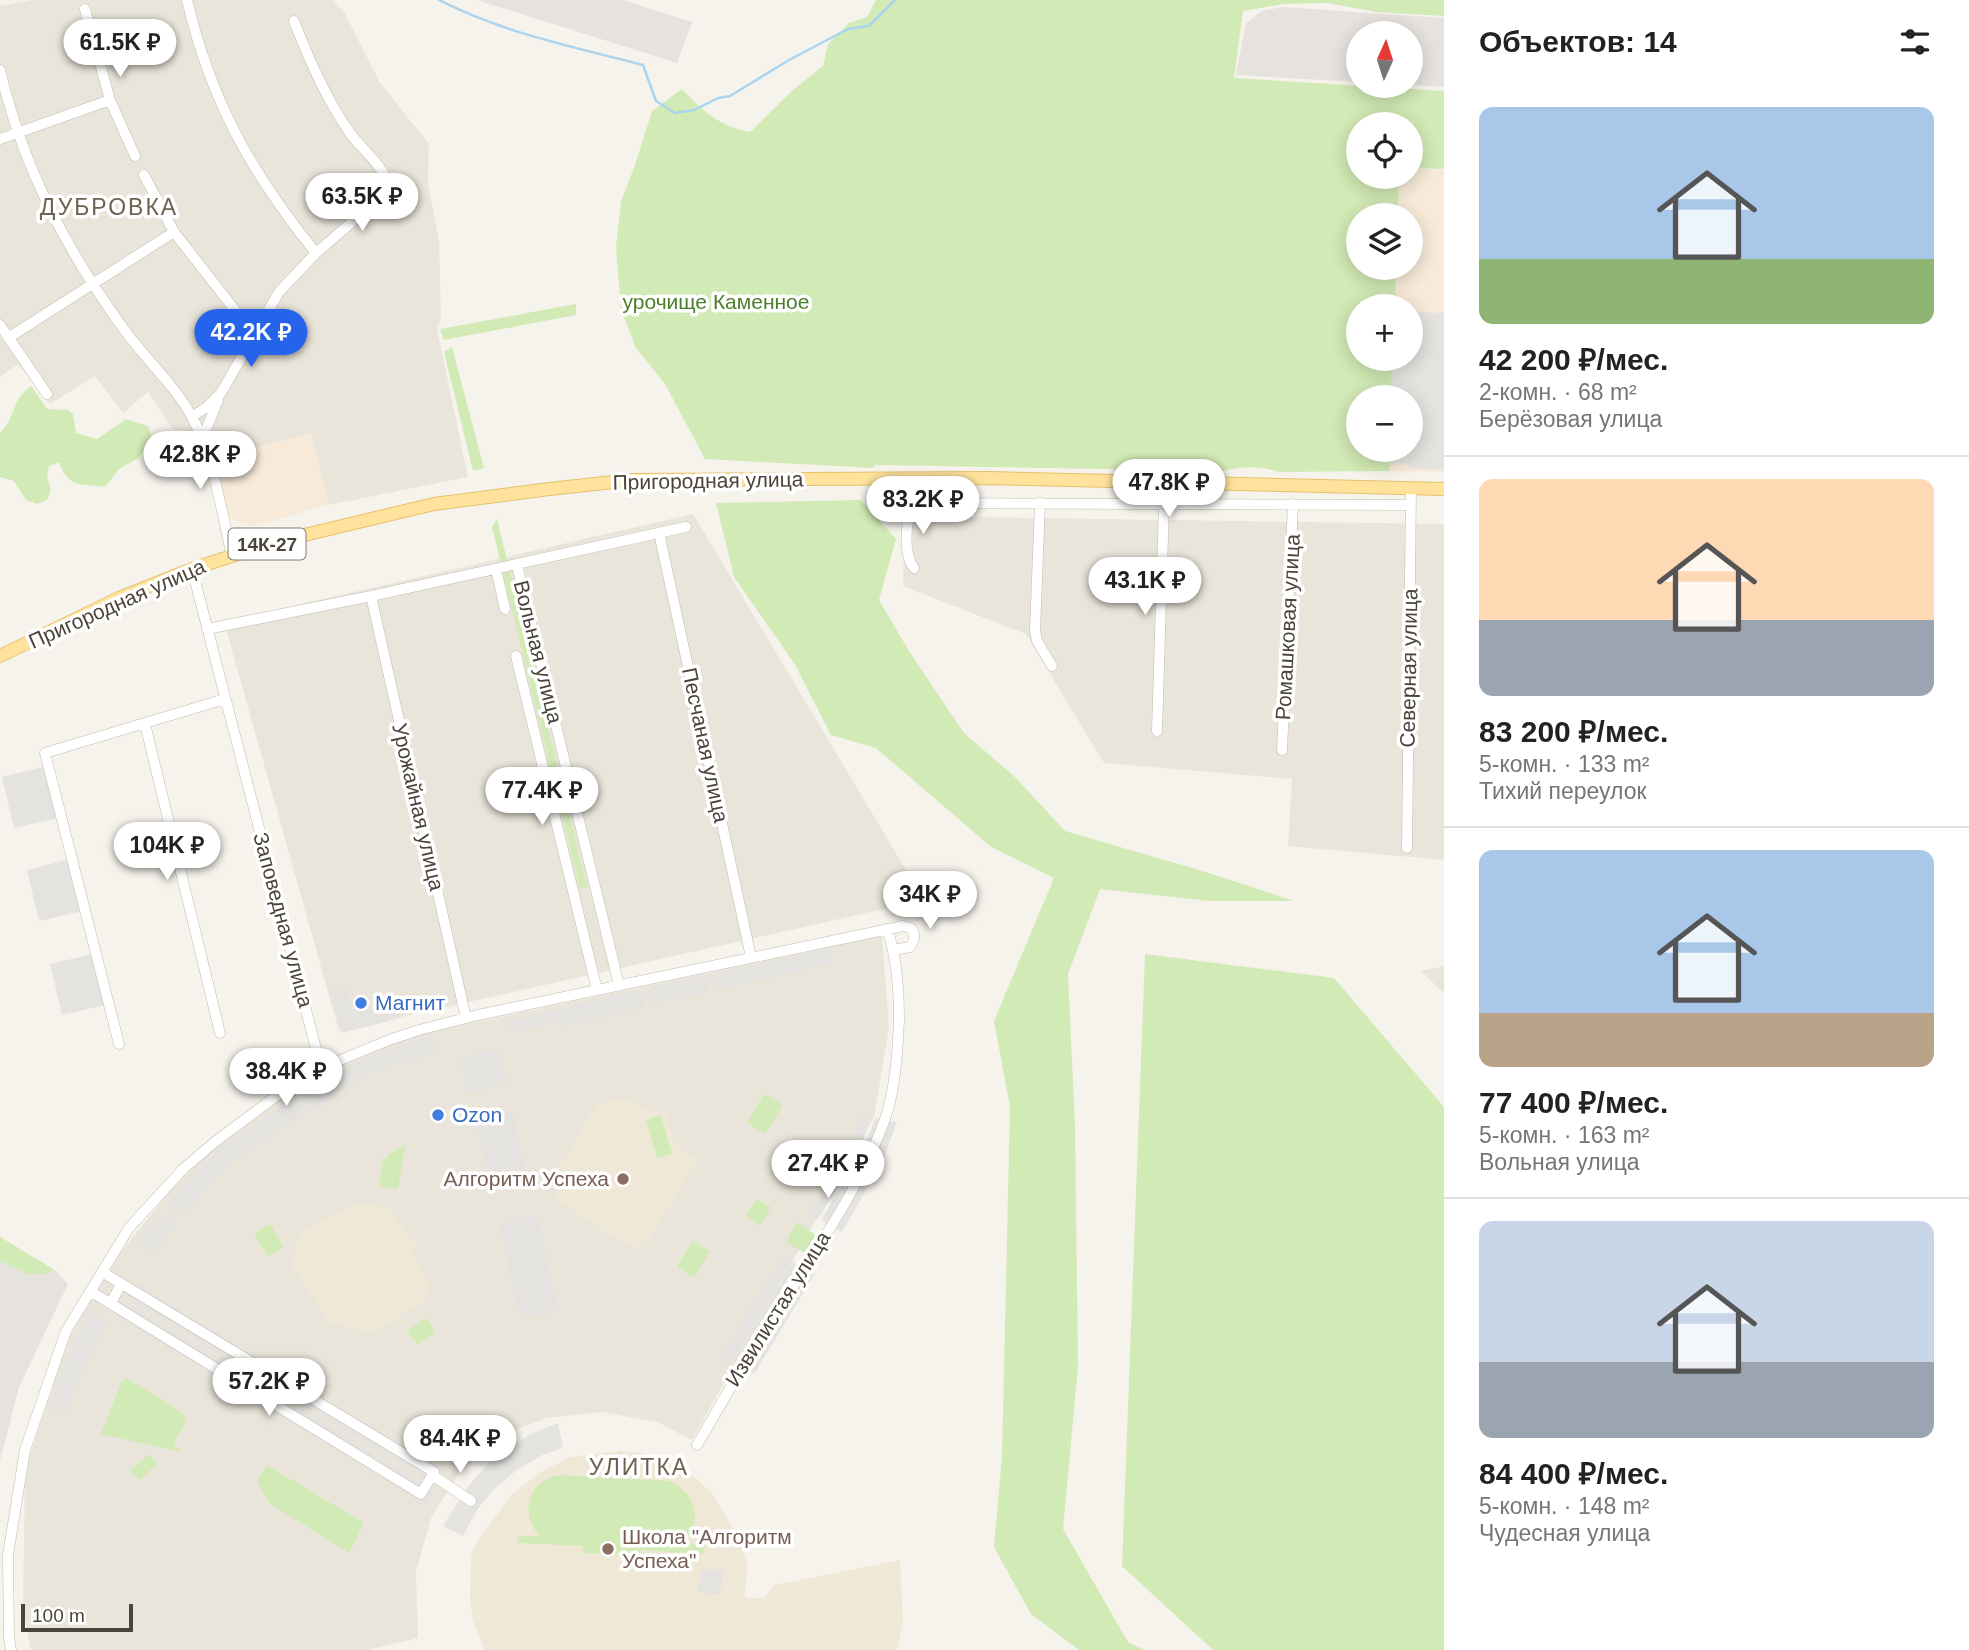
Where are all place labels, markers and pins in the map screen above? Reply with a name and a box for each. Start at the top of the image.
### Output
pin: 61.5K ₽ [55,20,185,79]
pin: 63.5K ₽ [297,174,427,233]
pin: 42.2K ₽ [186,310,316,369]
pin: 42.8K ₽ [135,432,265,491]
pin: 47.8K ₽ [1104,460,1234,519]
pin: 83.2K ₽ [858,476,988,536]
pin: 43.1K ₽ [1080,558,1210,617]
pin: 77.4K ₽ [477,768,607,827]
pin: 104K ₽ [110,822,224,882]
pin: 34K ₽ [881,872,979,931]
place label: Магнит [375,991,445,1014]
marker: Магнит [353,995,369,1011]
pin: 38.4K ₽ [221,1048,351,1108]
place label: Ozon [452,1103,502,1126]
marker: Ozon [430,1107,446,1123]
pin: 27.4K ₽ [763,1140,893,1200]
place label: Алгоритм Успеха [444,1167,609,1190]
marker: Алгоритм Успеха [615,1171,631,1187]
pin: 57.2K ₽ [204,1358,334,1418]
pin: 84.4K ₽ [395,1416,525,1475]
place label: Школа "Алгоритм Успеха" [622,1525,792,1572]
marker: Школа "Алгоритм Успеха" [600,1541,616,1557]

